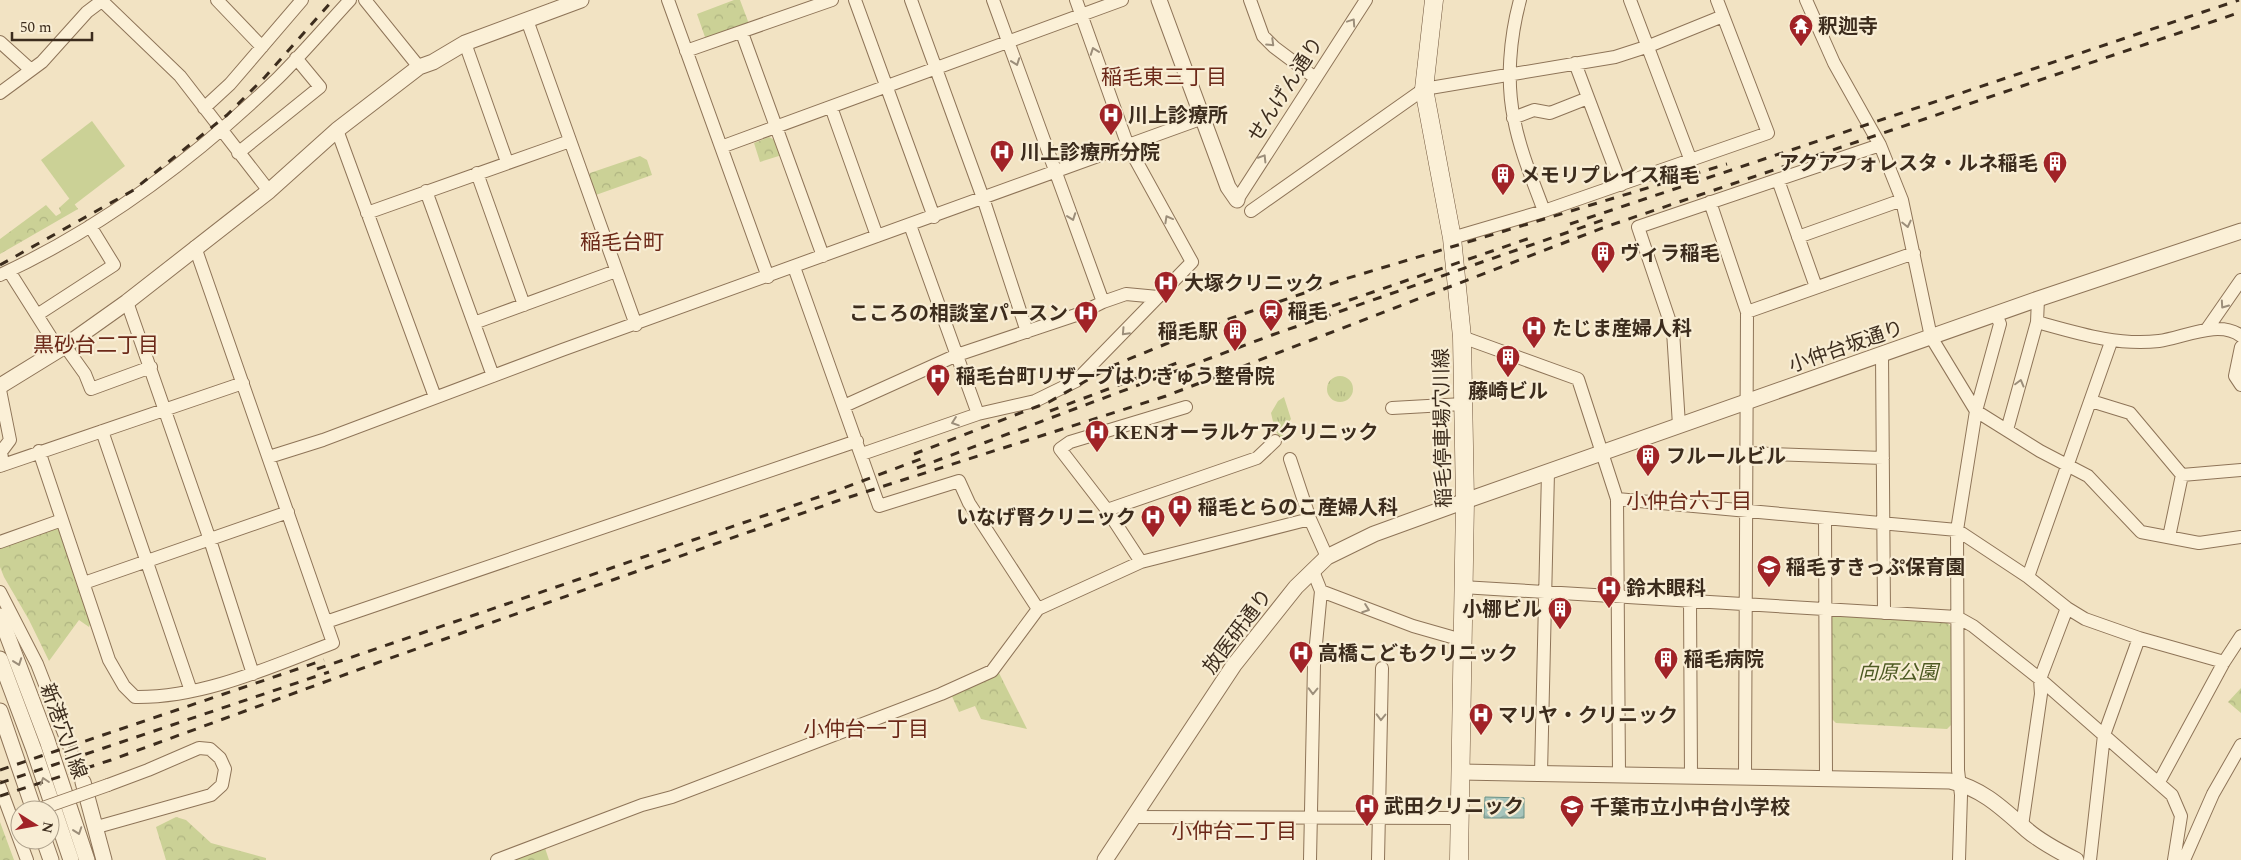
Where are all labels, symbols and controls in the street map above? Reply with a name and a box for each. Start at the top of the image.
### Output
scale bar [12,10,92,42]
place label: 釈迦寺 [1818,12,1878,42]
temple icon: 釈迦寺 [1788,13,1814,47]
text: 50 m [20,16,52,39]
one-way arrow [1345,18,1355,27]
street label: せんげん通り [1241,31,1331,148]
one-way arrow [1265,37,1274,46]
one-way arrow [1090,47,1100,56]
one-way arrow [1010,57,1020,66]
district label: 稲毛東三丁目 [1101,62,1227,94]
place label: 川上診療所 [1128,101,1228,131]
hospital icon: 川上診療所 [1098,102,1124,136]
place label: 川上診療所分院 [1020,138,1160,168]
hospital icon: 川上診療所分院 [989,139,1015,173]
place label: アクアフォレスタ・ルネ稲毛 [1779,149,2038,179]
building icon: アクアフォレスタ・ルネ稲毛 [2042,150,2068,184]
one-way arrow [1257,155,1266,164]
place label: メモリプレイス稲毛 [1520,161,1699,191]
building icon: メモリプレイス稲毛 [1490,162,1516,196]
one-way arrow [1066,213,1076,221]
one-way arrow [1164,215,1174,224]
one-way arrow [1901,220,1912,229]
district label: 稲毛台町 [580,227,664,259]
place label: ヴィラ稲毛 [1620,239,1720,269]
building icon: ヴィラ稲毛 [1590,240,1616,274]
place label: 大塚クリニック [1184,269,1324,299]
hospital icon: 大塚クリニック [1153,270,1179,304]
place label: 稲毛 [1288,297,1328,327]
station icon: 稲毛 [1258,298,1284,332]
place label: こころの相談室パースン [849,299,1068,329]
one-way arrow [2221,299,2230,309]
hospital icon: こころの相談室パースン [1073,300,1099,334]
street label: 小仲台坂通り [1785,313,1908,381]
place label: たじま産婦人科 [1552,314,1692,344]
hospital icon: たじま産婦人科 [1521,315,1547,349]
place label: 稲毛駅 [1158,317,1218,347]
building icon: 稲毛駅 [1222,318,1248,352]
one-way arrow [1122,327,1131,336]
district label: 黒砂台二丁目 [33,330,159,362]
building icon: 藤崎ビル [1495,344,1521,378]
street label: 稲毛停車場穴川線 [1427,348,1459,508]
place label: 稲毛台町リザーブはりきゅう整骨院 [956,362,1275,392]
hospital icon: 稲毛台町リザーブはりきゅう整骨院 [925,363,951,397]
place label: 藤崎ビル [1468,377,1548,407]
one-way arrow [2015,380,2025,388]
one-way arrow [951,416,960,426]
place label: KENオーラルケアクリニック [1114,418,1378,448]
hospital icon: KENオーラルケアクリニック [1084,419,1110,453]
place label: フルールビル [1666,442,1786,472]
building icon: フルールビル [1635,443,1661,477]
district label: 小仲台六丁目 [1626,486,1752,518]
place label: 稲毛とらのこ産婦人科 [1198,493,1398,523]
hospital icon: 稲毛とらのこ産婦人科 [1167,494,1193,528]
place label: いなげ腎クリニック [956,503,1136,533]
hospital icon: いなげ腎クリニック [1140,504,1166,538]
place label: 稲毛すきっぷ保育園 [1786,553,1965,583]
school or university icon: 稲毛すきっぷ保育園 [1756,554,1782,588]
place label: 鈴木眼科 [1626,574,1706,604]
hospital icon: 鈴木眼科 [1596,575,1622,609]
street label: 放医研通り [1196,583,1280,681]
place label: 小梛ビル [1462,595,1542,625]
building icon: 小梛ビル [1547,596,1573,630]
one-way arrow [1362,603,1370,613]
place label: 高橋こどもクリニック [1318,639,1518,669]
hospital icon: 高橋こどもクリニック [1288,640,1314,674]
place label: 稲毛病院 [1684,645,1764,675]
building icon: 稲毛病院 [1653,646,1679,680]
one-way arrow [12,657,22,665]
park label: 向原公園 [1858,658,1941,688]
street label: 新港穴川線 [32,679,94,783]
one-way arrow [1308,688,1318,696]
place label: マリヤ・クリニック [1498,701,1678,731]
hospital icon: マリヤ・クリニック [1468,702,1494,736]
district label: 小仲台一丁目 [803,714,929,746]
one-way arrow [1376,714,1386,721]
one-way arrow [40,777,50,785]
place label: 武田クリニック [1384,792,1524,822]
hospital icon: 武田クリニック [1354,793,1380,827]
place label: 千葉市立小中台小学校 [1590,793,1790,823]
school or university icon: 千葉市立小中台小学校 [1559,794,1585,828]
north arrow [10,800,60,850]
district label: 小仲台二丁目 [1171,816,1297,848]
text: N [36,820,59,835]
one-way arrow [72,827,82,835]

